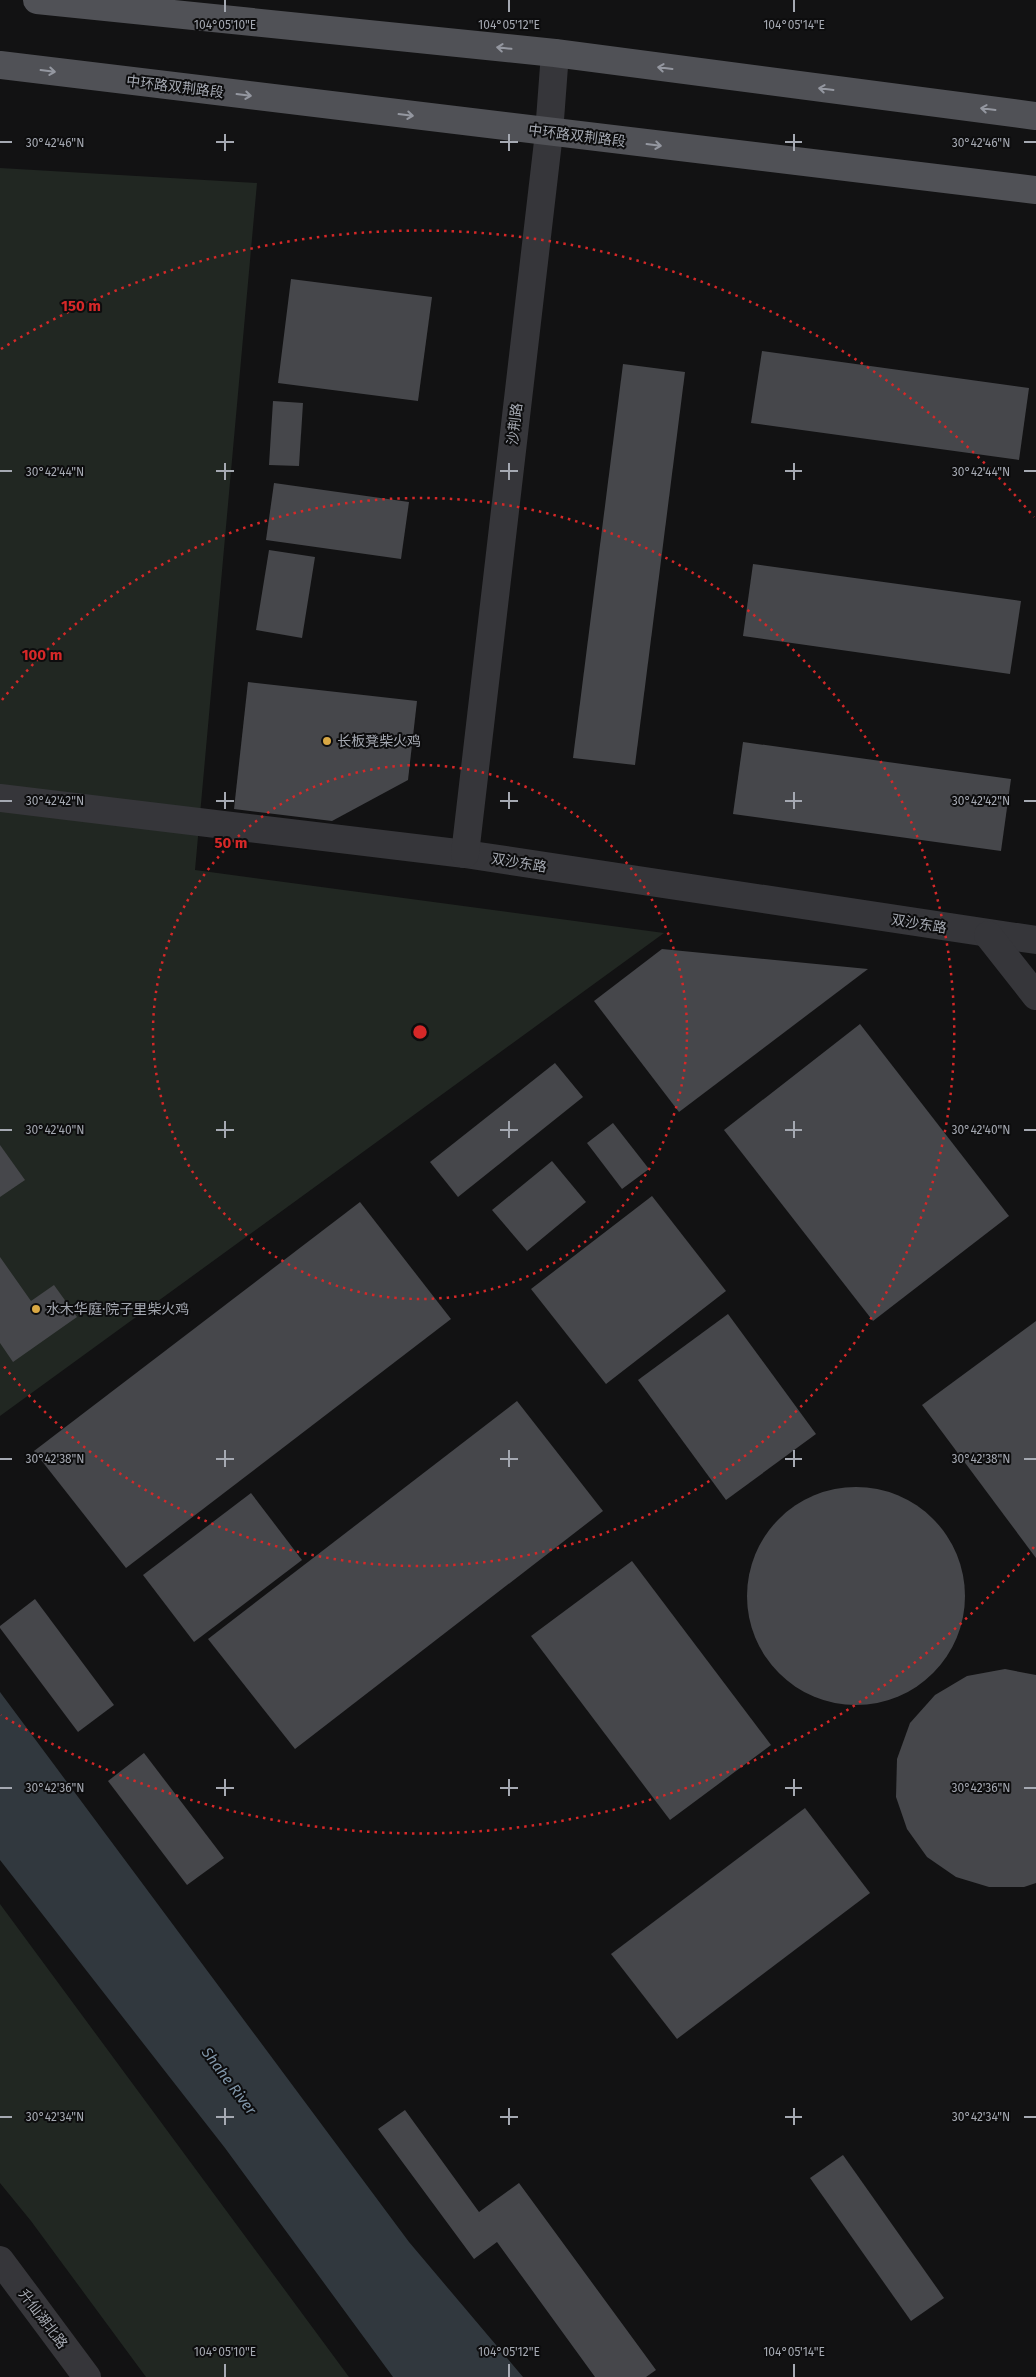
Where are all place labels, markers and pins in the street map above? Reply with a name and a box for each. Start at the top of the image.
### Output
place label: 长板凳柴火鸡 [337,733,421,750]
marker: 长板凳柴火鸡 [321,735,333,747]
centre of rings [411,1023,429,1041]
place label: 水木华庭·院子里柴火鸡 [46,1301,189,1318]
marker: 水木华庭·院子里柴火鸡 [30,1303,42,1315]

